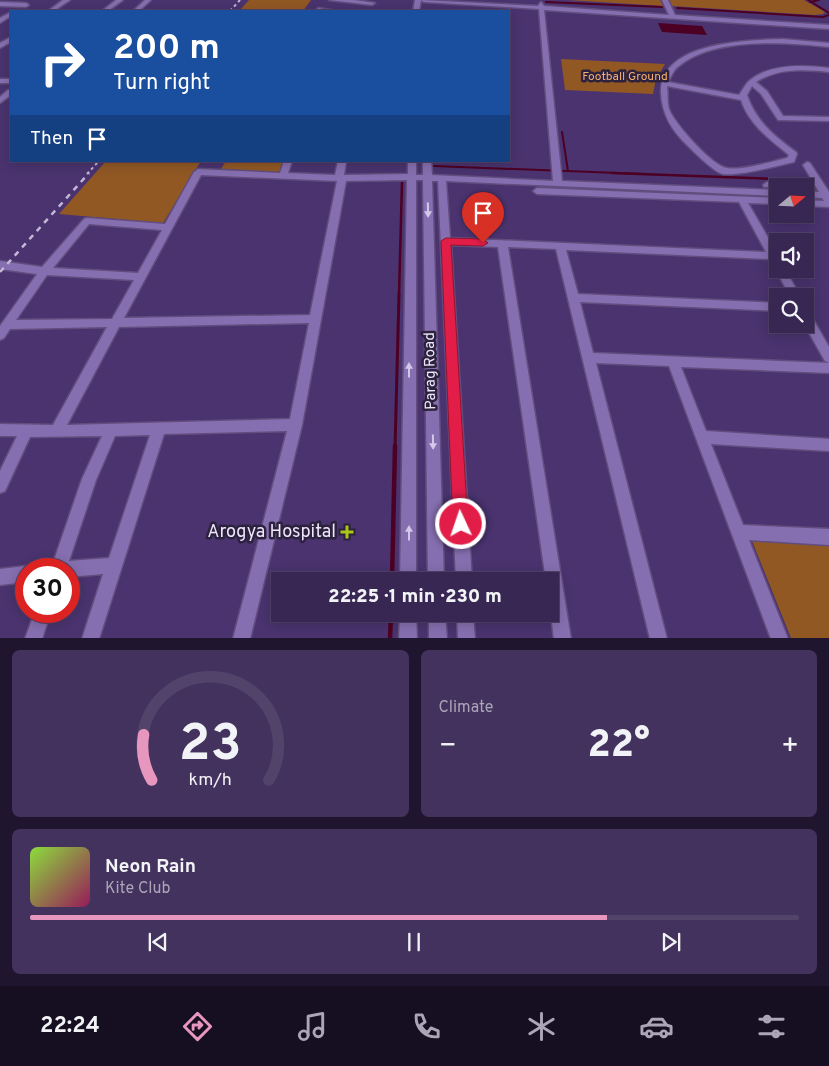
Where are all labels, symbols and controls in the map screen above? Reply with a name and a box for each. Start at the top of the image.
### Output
text: 200 m [113,27,220,71]
icon: right [30,30,95,95]
park label: Football Ground [582,69,668,85]
text: Turn right [113,70,210,97]
icon: arrive [83,125,111,153]
text: Then [30,127,73,151]
north arrow [769,178,814,222]
map controls [769,178,814,333]
pin [462,192,504,243]
icon: arrive [469,199,497,227]
one-way arrow [424,202,432,218]
button: sound [769,233,814,278]
button: search [769,288,814,333]
street label: Parag Road [421,332,441,410]
one-way arrow [405,362,413,378]
one-way arrow [429,435,437,451]
position arrow [434,497,486,549]
place label: Arogya Hospital [207,521,336,544]
one-way arrow [405,524,413,540]
marker: Arogya Hospital [340,525,354,539]
speed limit sign: 30 [15,558,80,623]
text: 22:25 · 1 min · 230 m [328,585,502,609]
text: Climate [439,698,493,718]
text: 23 [179,713,242,779]
text: 22° [588,722,650,771]
text: − [439,729,457,765]
text: + [781,729,799,765]
text: km/h [189,769,232,792]
text: Neon Rain [105,855,196,879]
text: Kite Club [105,879,170,899]
icon: previous [144,928,172,956]
icon: pause [400,928,428,956]
icon: next [657,928,685,956]
icon: directions [180,1009,215,1044]
icon: music [295,1009,330,1044]
icon: phone [409,1009,444,1044]
icon: climate [524,1009,559,1044]
icon: car [639,1009,674,1044]
icon: filters [754,1009,789,1044]
text: 22:24 [40,1013,100,1040]

